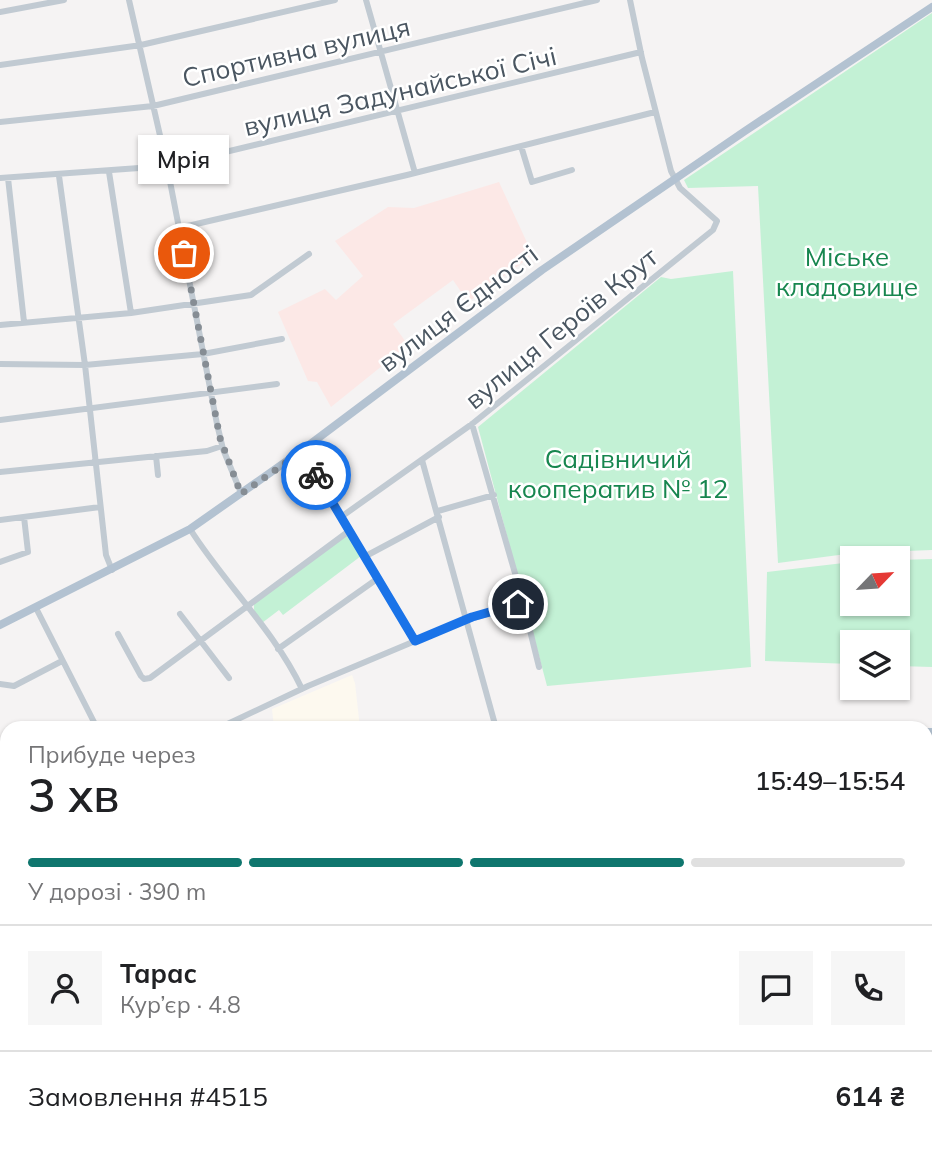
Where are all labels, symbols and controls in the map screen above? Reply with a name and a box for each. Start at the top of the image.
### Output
street label: Спортивна вулиця [179,10,413,94]
street label: вулиця Задунайської Січі [240,39,560,143]
callout: Мрія [138,134,230,183]
text: Мрія [157,145,210,174]
pin [154,223,214,283]
icon: bag [165,234,203,272]
street label: вулиця Єдності [372,237,544,379]
street label: вулиця Героїв Крут [458,240,664,416]
park label: Міське кладовище [776,240,918,303]
courier [281,440,351,510]
park label: Садівничий кооператив № 12 [508,442,728,505]
icon: bike [297,456,335,494]
north arrow [840,546,910,616]
map controls [840,546,910,700]
pin [488,574,548,634]
icon: home [499,585,537,623]
button: layers [840,630,910,700]
text: Прибуде через [28,740,196,769]
text: 15:49–15:54 [755,764,905,797]
text: 3 хв [28,766,119,824]
text: У дорозі · 390 m [28,877,206,906]
button: person [28,951,102,1025]
button: chat [739,951,813,1025]
button: phone [831,951,905,1025]
text: Тарас [120,957,197,990]
text: Кур’єр · 4.8 [120,990,241,1019]
text: Замовлення #4515 [28,1080,268,1113]
text: 614 ₴ [835,1080,905,1113]

